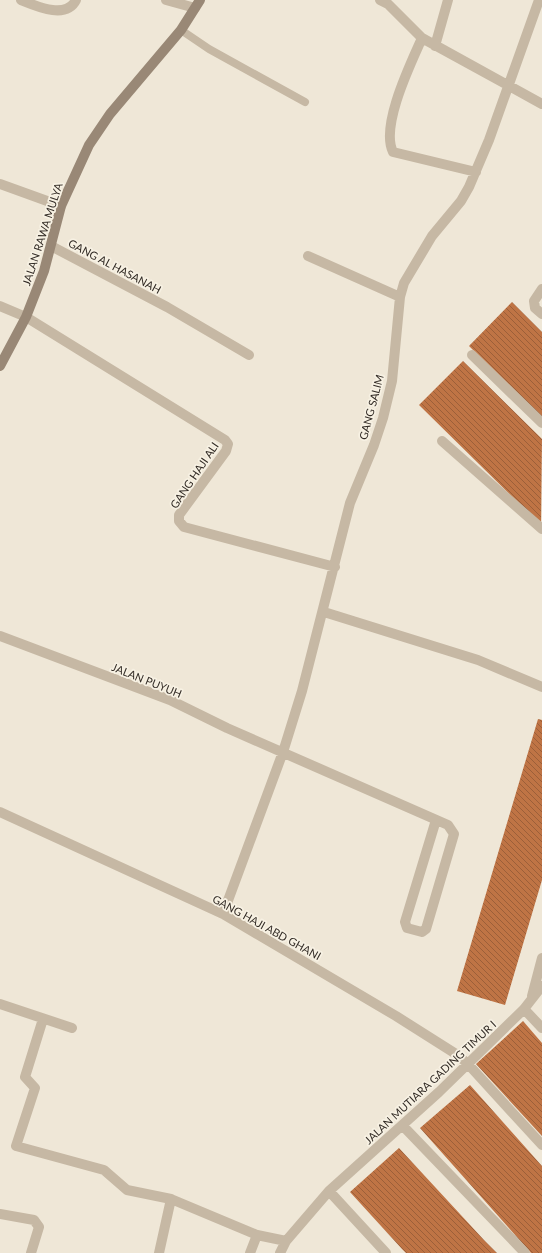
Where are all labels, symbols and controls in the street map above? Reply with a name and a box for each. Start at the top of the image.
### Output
street label: JALAN RAWA MULYA [19,180,65,287]
street label: GANG AL HASANAH [66,236,164,296]
street label: GANG SALIM [356,373,386,441]
street label: GANG HAJI ALI [167,439,221,511]
street label: JALAN PUYUH [110,660,184,700]
street label: GANG HAJI ABD GHANI [211,892,323,962]
street label: JALAN MUTIARA GADING TIMUR I [362,1018,498,1146]

